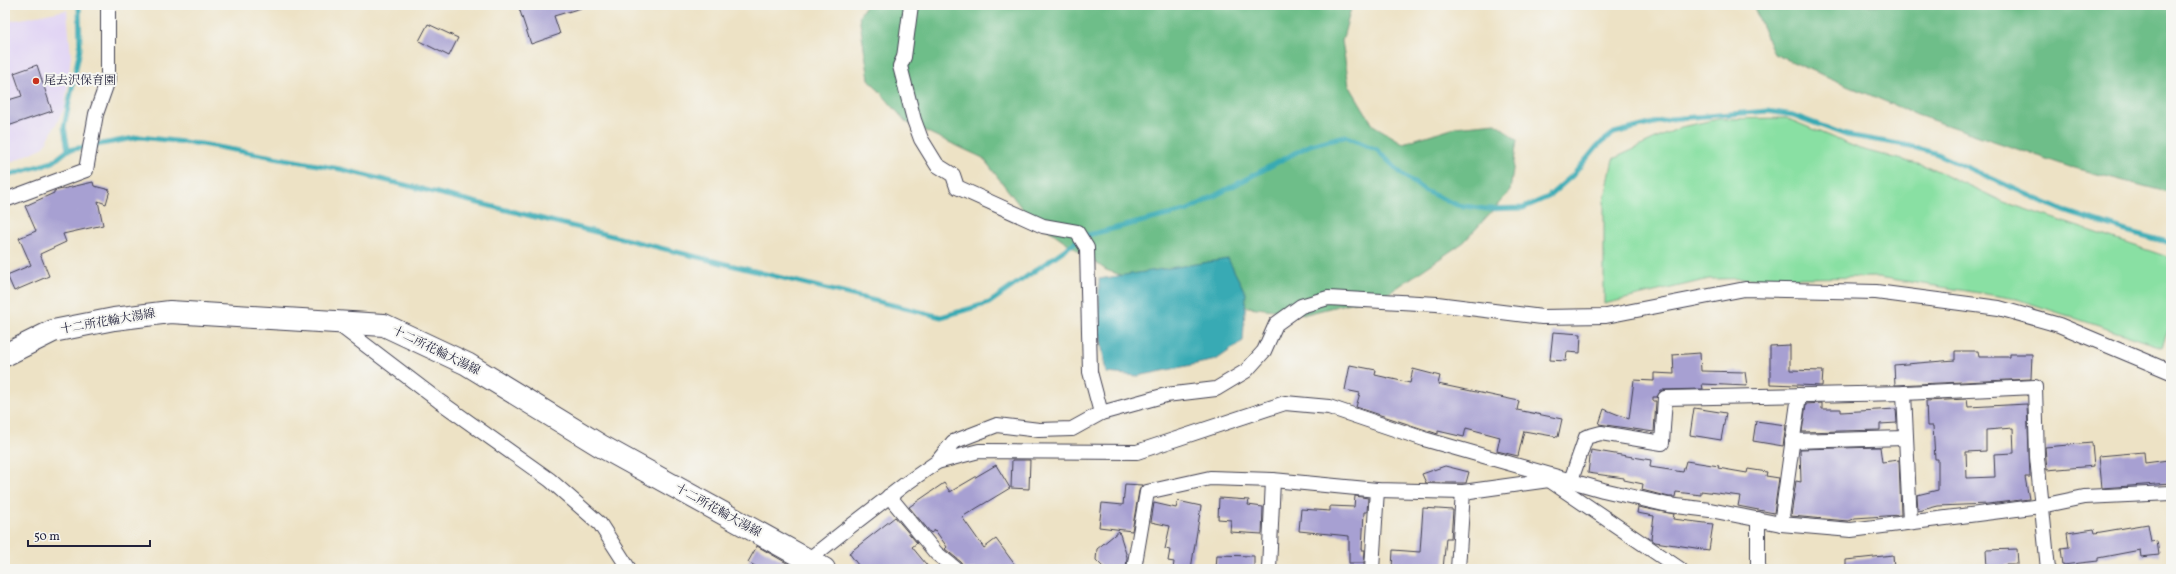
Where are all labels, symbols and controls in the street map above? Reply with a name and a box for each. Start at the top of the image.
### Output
place label: 尾去沢保育園 [44,73,116,89]
marker: 尾去沢保育園 [31,76,41,86]
street label: 十二所花輪大湯線 [59,306,157,338]
street label: 十二所花輪大湯線 [389,323,483,379]
street label: 十二所花輪大湯線 [672,481,764,541]
scale bar [28,522,150,548]
text: 50 m [34,529,60,545]

